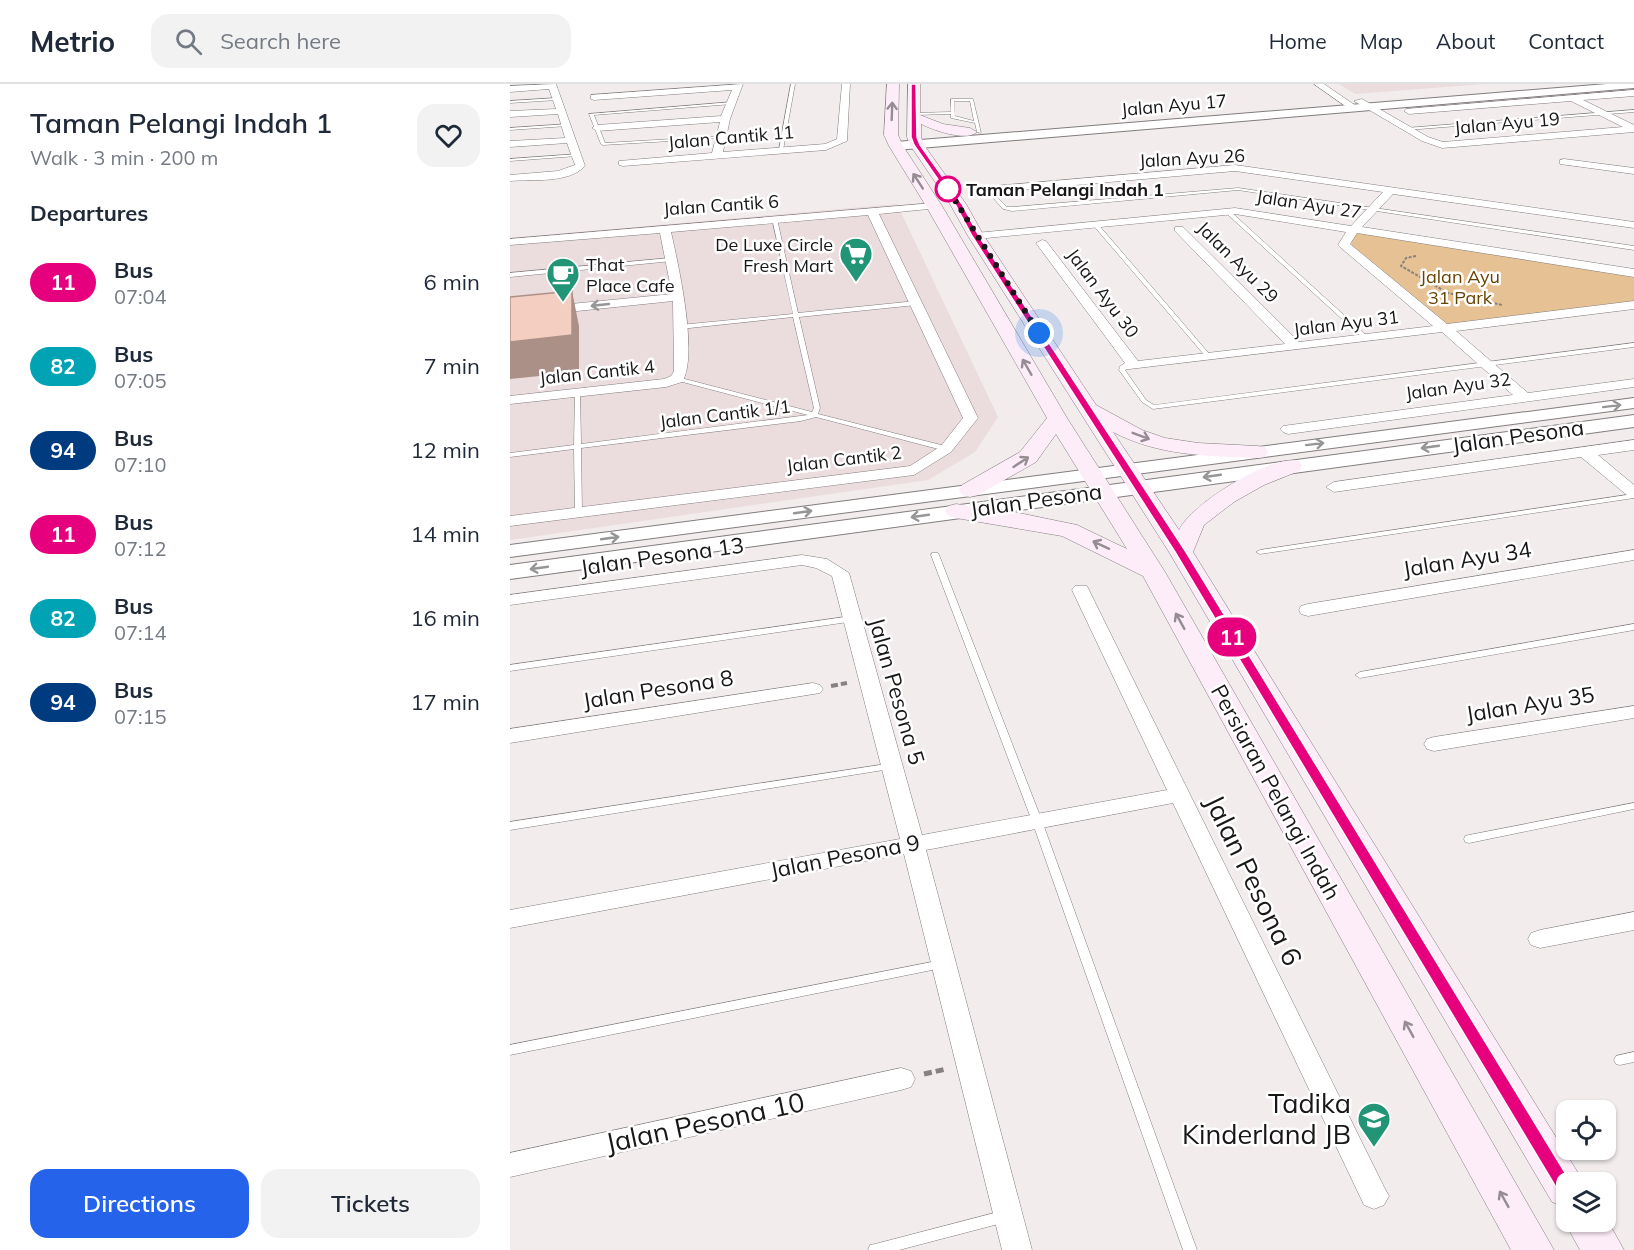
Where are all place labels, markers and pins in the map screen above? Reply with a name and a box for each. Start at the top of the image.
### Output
marker: Taman Pelangi Indah 1 [935,176,961,202]
place label: Taman Pelangi Indah 1 [966,178,1164,201]
place label: De Luxe Circle Fresh Mart [715,233,833,277]
supermarket icon: De Luxe Circle Fresh Mart [838,236,874,283]
place label: That Place Cafe [586,253,674,297]
cafe icon: That Place Cafe [545,256,581,303]
place label: Tadika Kinderland JB [1182,1086,1351,1151]
school or university icon: Tadika Kinderland JB [1356,1101,1392,1148]

